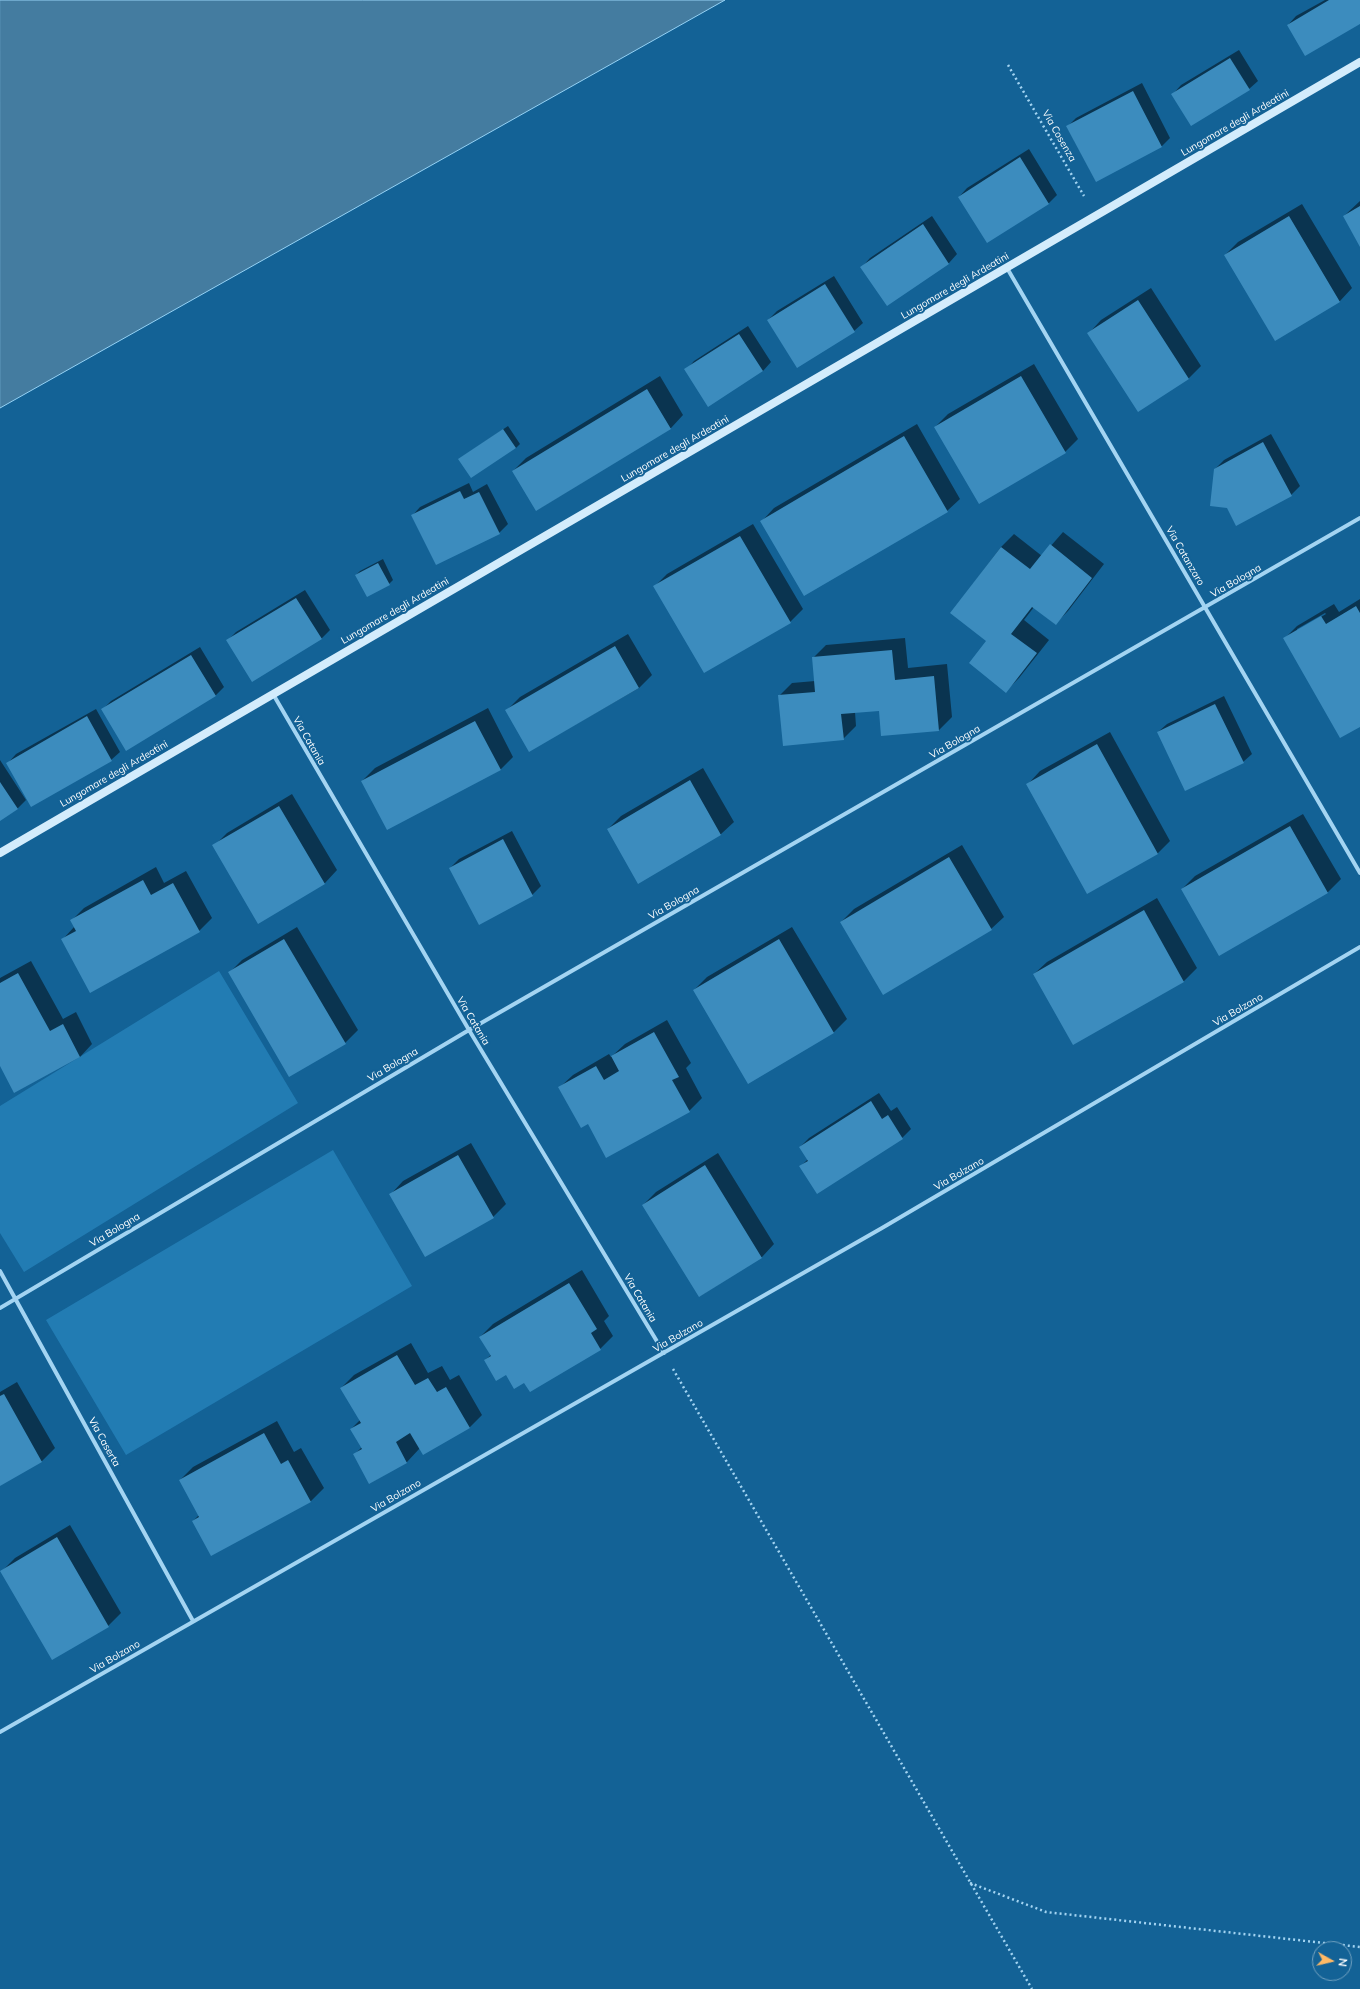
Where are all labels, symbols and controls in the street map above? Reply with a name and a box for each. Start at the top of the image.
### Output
street label: Lungomare degli Ardeatini [1179,87,1291,159]
street label: Via Cosenza [1039,108,1079,164]
street label: Lungomare degli Ardeatini [899,250,1011,322]
street label: Lungomare degli Ardeatini [619,413,731,485]
street label: Via Catanzaro [1163,524,1207,588]
street label: Via Bologna [1209,562,1263,600]
street label: Lungomare degli Ardeatini [339,575,451,647]
street label: Via Catania [290,714,328,768]
street label: Via Bologna [928,723,982,761]
street label: Lungomare degli Ardeatini [58,738,170,810]
street label: Via Bologna [647,884,701,922]
street label: Via Bolzano [1211,991,1265,1029]
street label: Via Catania [454,995,492,1047]
street label: Via Bologna [366,1045,420,1085]
street label: Via Bolzano [932,1155,986,1193]
street label: Via Bologna [88,1210,142,1250]
street label: Via Catania [621,1272,659,1324]
street label: Via Bolzano [651,1317,705,1355]
street label: Via Caserta [86,1415,122,1469]
street label: Via Bolzano [369,1477,423,1515]
street label: Via Bolzano [88,1638,142,1676]
north arrow [1312,1941,1352,1981]
text: N [1335,1957,1350,1968]

